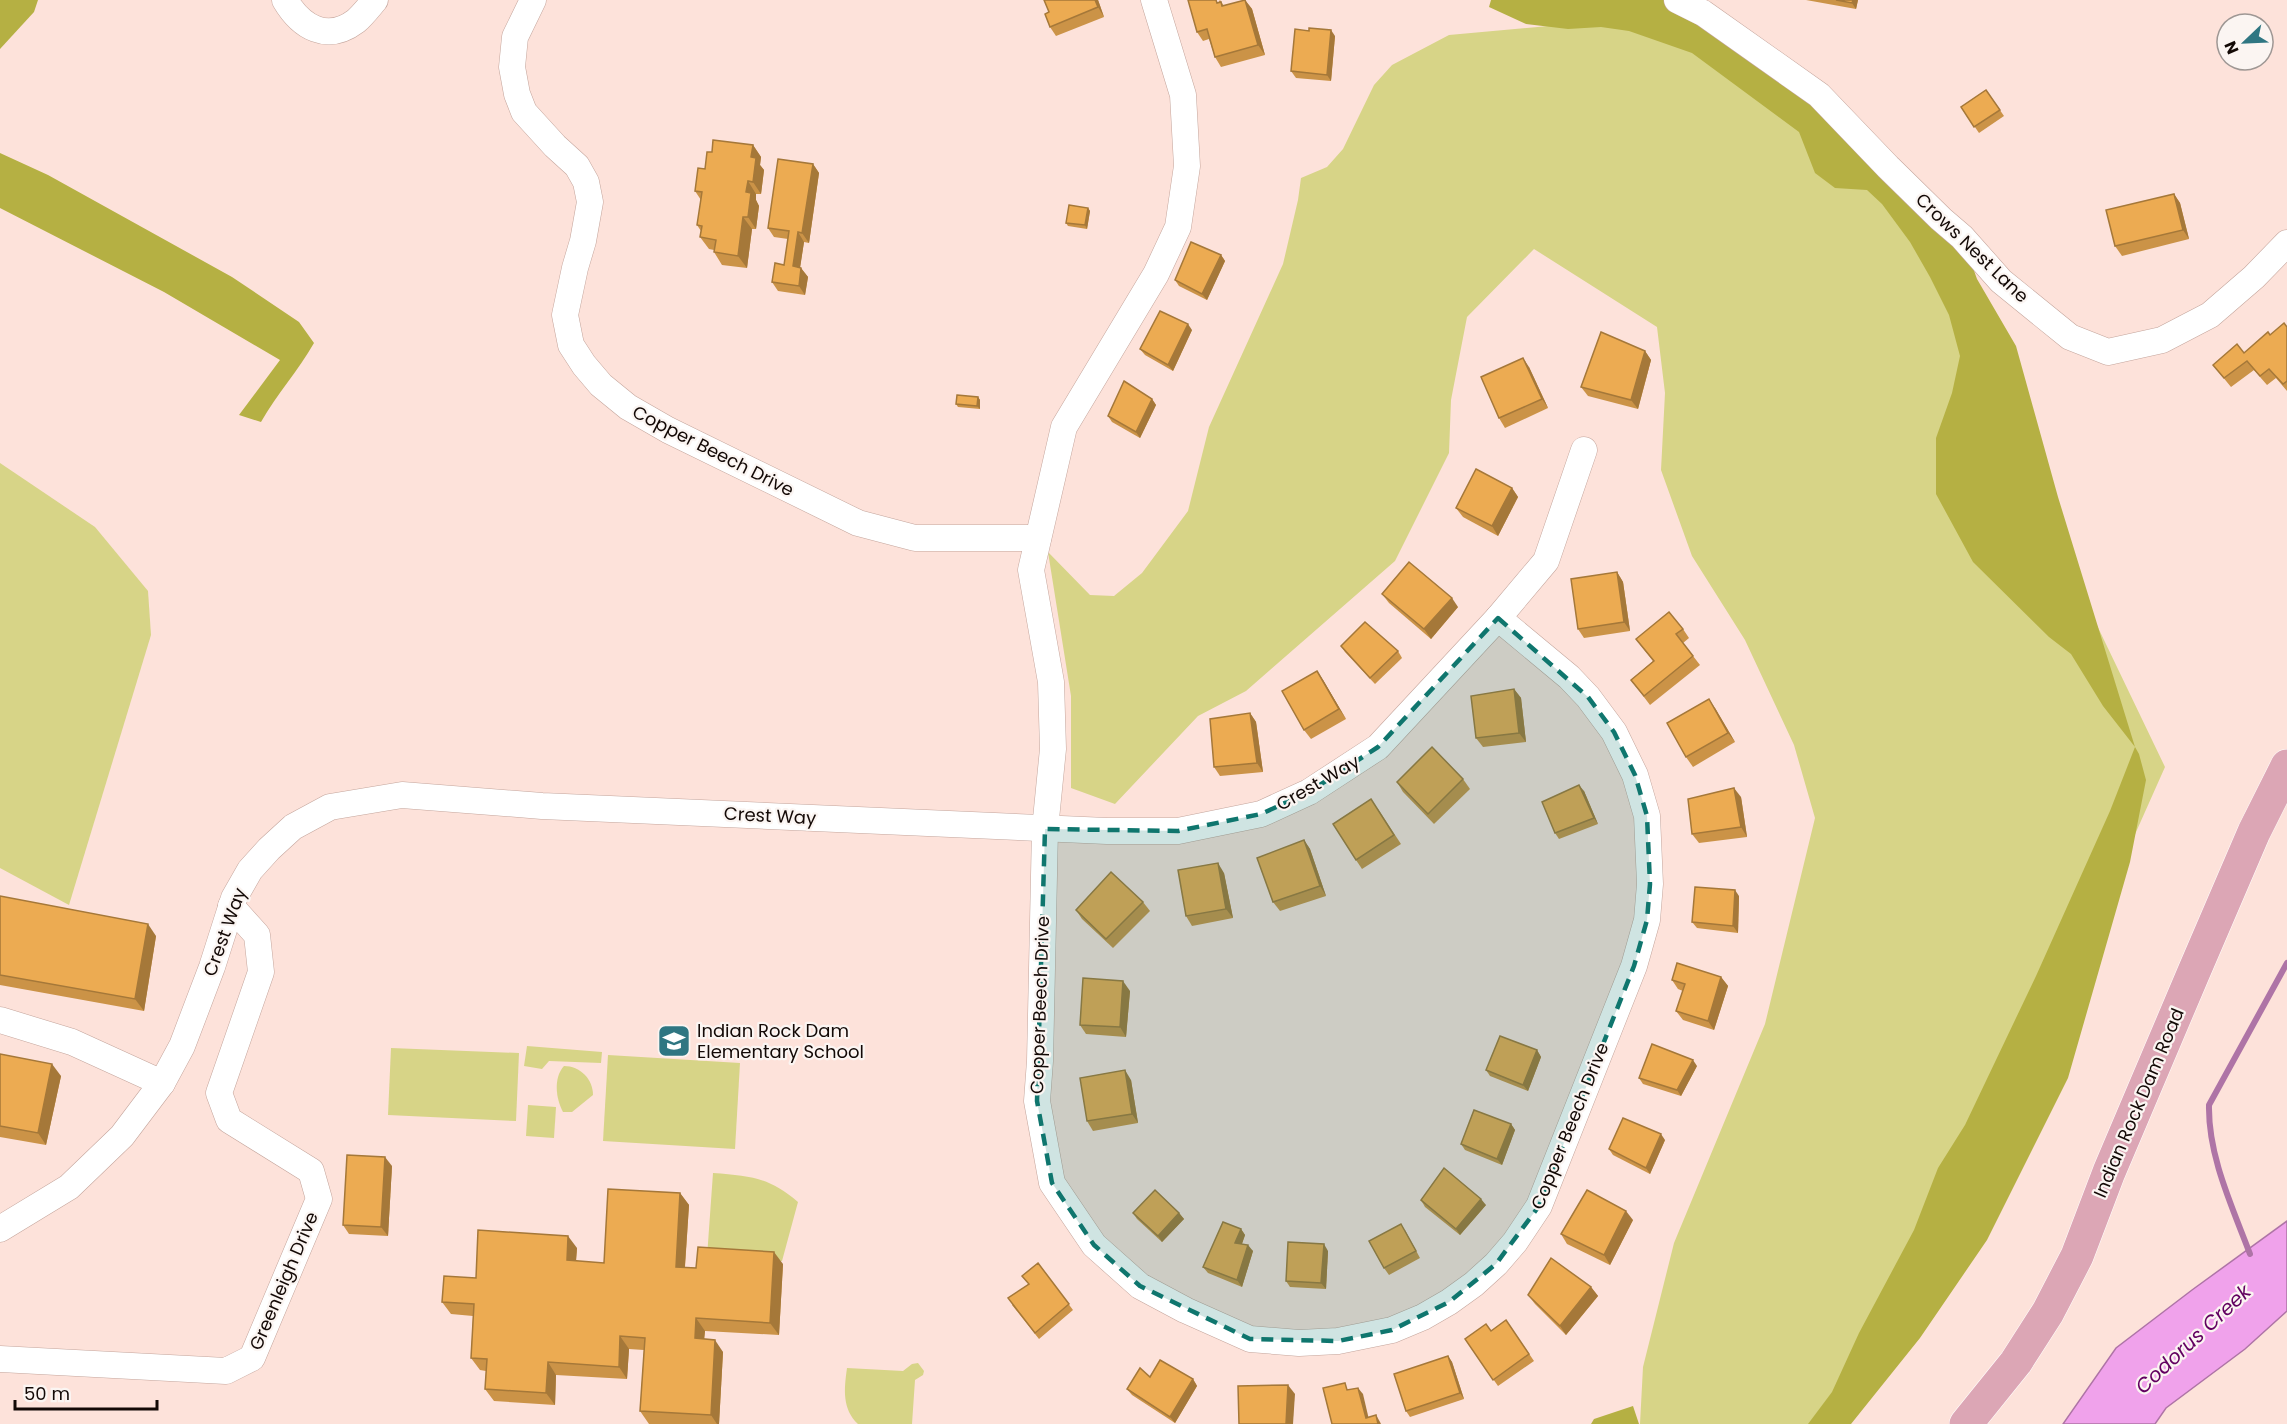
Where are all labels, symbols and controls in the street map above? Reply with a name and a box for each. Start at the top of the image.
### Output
north arrow [2215,12,2275,72]
text: N [2219,38,2245,58]
street label: Crows Nest Lane [1910,187,2034,308]
street label: Copper Beech Drive [628,399,798,502]
street label: Crest Way [1271,749,1364,816]
street label: Crest Way [723,801,817,830]
street label: Crest Way [197,884,252,980]
street label: Copper Beech Drive [1024,916,1055,1094]
street label: Indian Rock Dam Road [2087,1004,2190,1201]
place label: Indian Rock Dam Elementary School [697,1018,864,1064]
school or university icon: Indian Rock Dam Elementary School [656,1023,692,1059]
street label: Copper Beech Drive [1525,1039,1614,1213]
street label: Greenleigh Drive [243,1208,324,1354]
water label: Codorus Creek [2129,1277,2258,1400]
scale bar [15,1373,158,1411]
text: 50 m [24,1381,70,1406]

